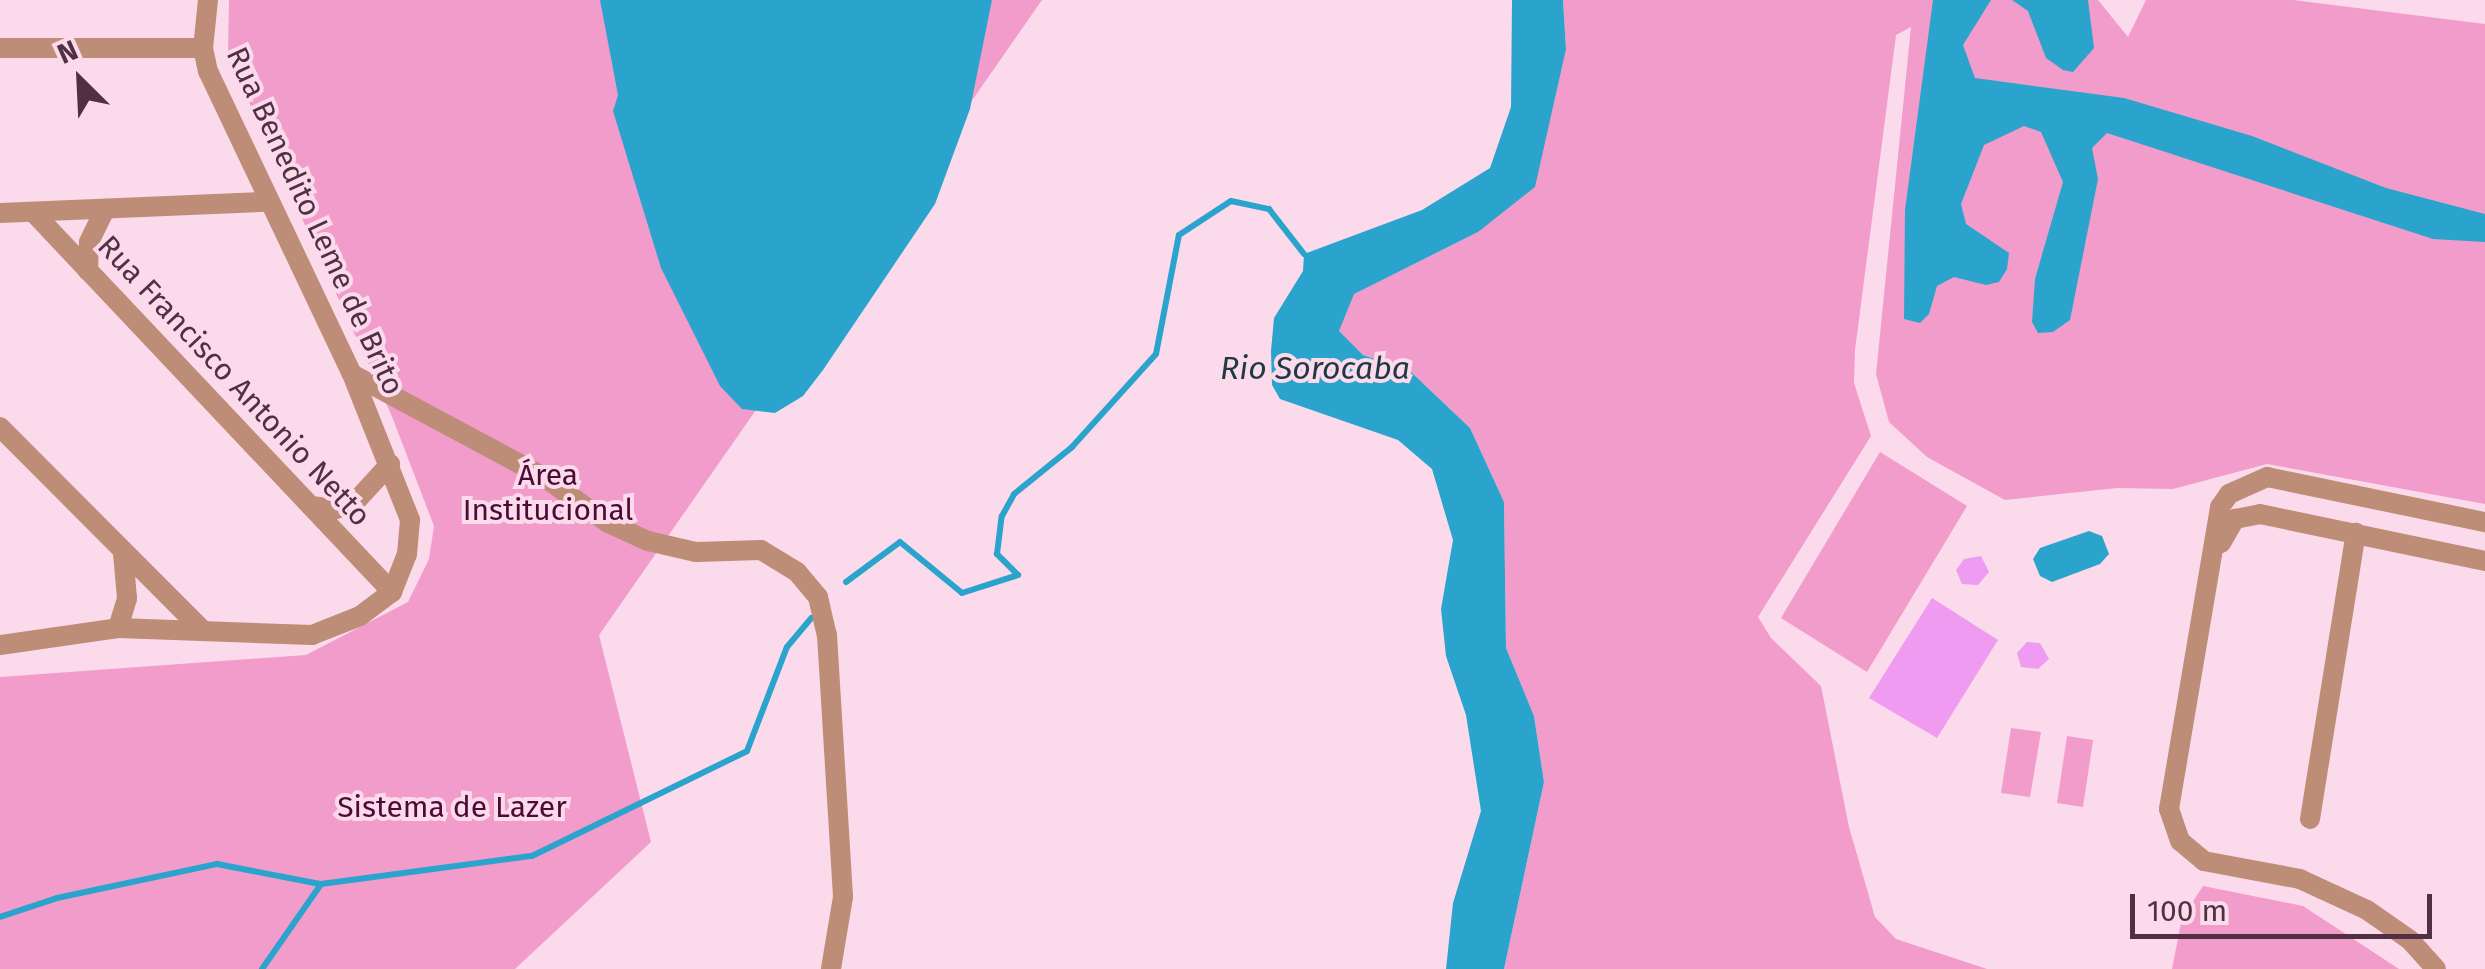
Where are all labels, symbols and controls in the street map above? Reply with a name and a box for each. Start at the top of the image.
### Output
north arrow [30,30,130,130]
text: N [52,33,83,71]
street label: Rua Benedito Leme de Brito [218,41,412,401]
street label: Rua Francisco Antonio Netto [90,228,378,534]
water label: Rio Sorocaba [1220,349,1410,387]
park label: Área Institucional [463,457,633,528]
park label: Sistema de Lazer [337,789,567,825]
scale bar [2135,874,2438,936]
text: 100 m [2147,893,2227,929]

